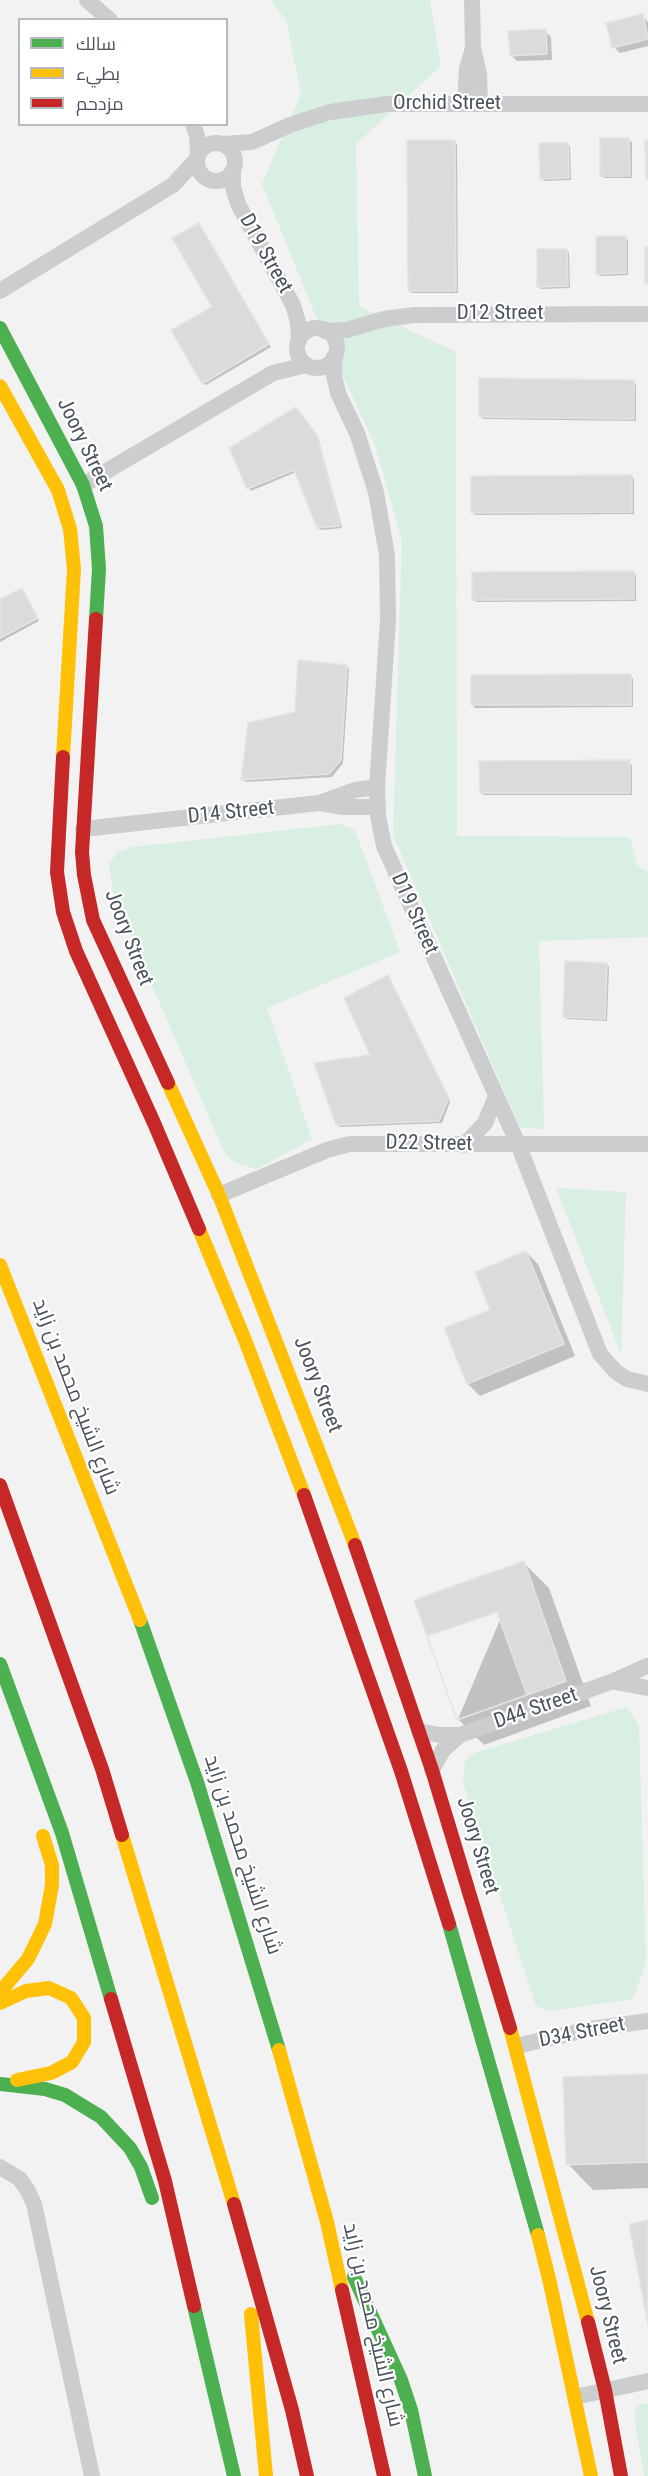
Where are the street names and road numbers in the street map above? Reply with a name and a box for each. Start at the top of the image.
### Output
street label: Orchid Street [393,91,501,117]
street label: D19 Street [233,210,297,298]
street label: D12 Street [457,301,543,327]
street label: Joory Street [51,394,117,496]
street label: D14 Street [187,796,275,830]
street label: D19 Street [385,869,443,959]
street label: Joory Street [98,887,158,989]
street label: D22 Street [385,1131,473,1157]
street label: شارع الشيخ محمد بن زايد [26,1295,124,1499]
street label: Joory Street [287,1334,347,1436]
street label: D44 Street [491,1683,581,1735]
street label: شارع الشيخ محمد بن زايد [198,1752,286,1958]
street label: Joory Street [450,1794,504,1898]
street label: D34 Street [537,2012,627,2054]
street label: شارع الشيخ محمد بن زايد [336,2221,408,2429]
street label: Joory Street [583,2263,631,2367]

